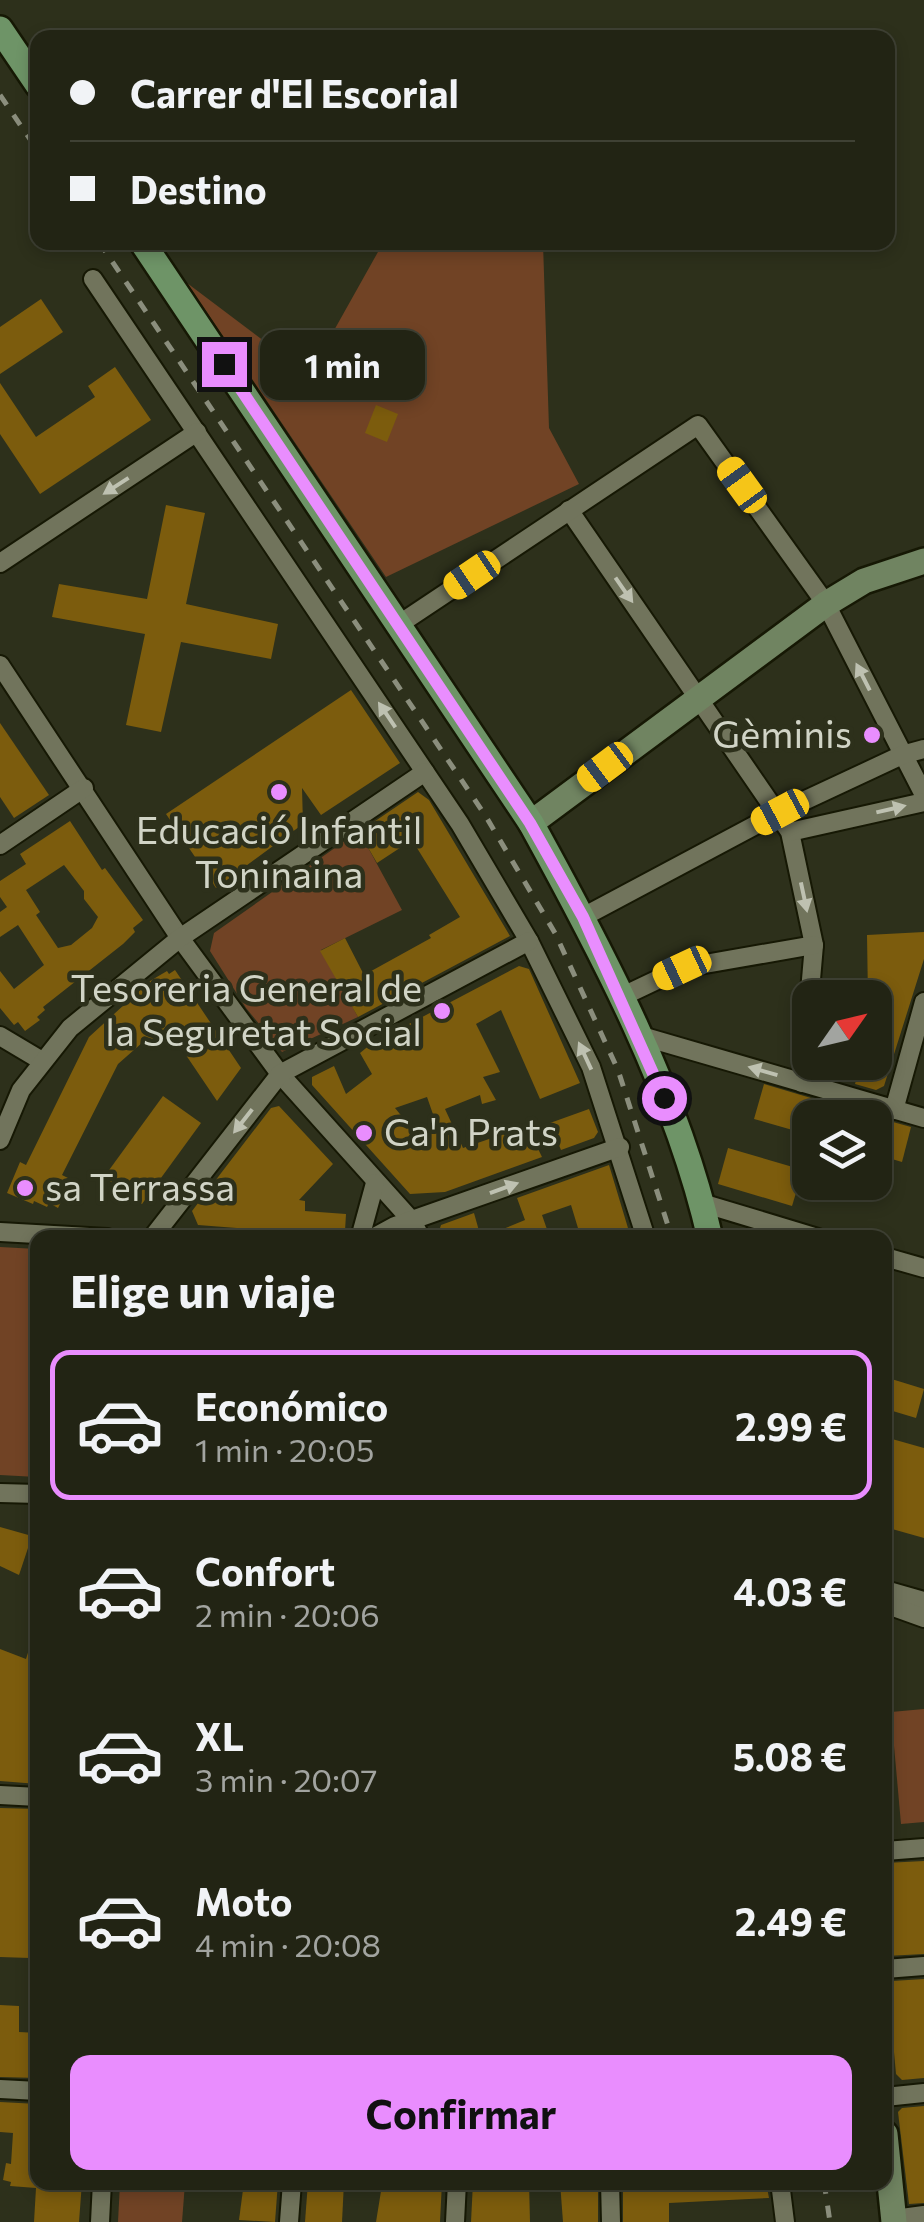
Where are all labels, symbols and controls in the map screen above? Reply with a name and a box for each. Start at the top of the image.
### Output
text: Carrer d'El Escorial [130,69,459,116]
text: Destino [130,165,267,212]
callout: 1 min [259,329,424,399]
route end [202,342,247,387]
text: 1 min [305,345,380,385]
car [712,452,772,518]
one-way arrow [103,477,130,495]
car [439,546,505,604]
one-way arrow [614,577,633,604]
one-way arrow [855,663,872,692]
one-way arrow [378,701,397,728]
place label: Gèminis [712,709,852,756]
marker: Gèminis [861,724,883,746]
car [572,737,638,797]
marker: Educació Infantil Toninaina [268,781,290,803]
car [746,785,814,839]
one-way arrow [876,801,907,816]
place label: Educació Infantil Toninaina [136,805,422,896]
one-way arrow [796,882,812,913]
car [648,942,716,994]
place label: Tesoreria General de la Seguretat Social [71,963,422,1054]
north arrow [792,980,892,1080]
map controls [792,980,892,1200]
marker: Tesoreria General de la Seguretat Social [431,1000,453,1022]
one-way arrow [577,1041,594,1070]
one-way arrow [747,1063,778,1078]
route start [642,1076,687,1121]
button: layers [792,1100,892,1200]
place label: Ca'n Prats [384,1107,558,1154]
one-way arrow [233,1109,254,1134]
marker: Ca'n Prats [353,1122,375,1144]
place label: sa Terrassa [45,1162,235,1209]
marker: sa Terrassa [14,1177,36,1199]
one-way arrow [489,1180,519,1195]
text: Elige un viaje [70,1262,335,1317]
icon: car [75,1380,165,1470]
text: Económico [195,1382,388,1429]
text: 2.99 € [735,1402,847,1449]
text: 1 min · 20:05 [195,1429,374,1469]
icon: car [75,1545,165,1635]
text: Confort [195,1547,335,1594]
text: 4.03 € [733,1567,847,1614]
text: 2 min · 20:06 [195,1594,380,1634]
icon: car [75,1710,165,1800]
text: XL [195,1712,244,1759]
text: 5.08 € [733,1732,847,1779]
text: 3 min · 20:07 [195,1759,377,1799]
icon: car [75,1875,165,1965]
text: Moto [195,1877,293,1924]
text: 2.49 € [735,1897,847,1944]
text: 4 min · 20:08 [195,1924,381,1964]
button: Confirmar [70,2055,852,2170]

